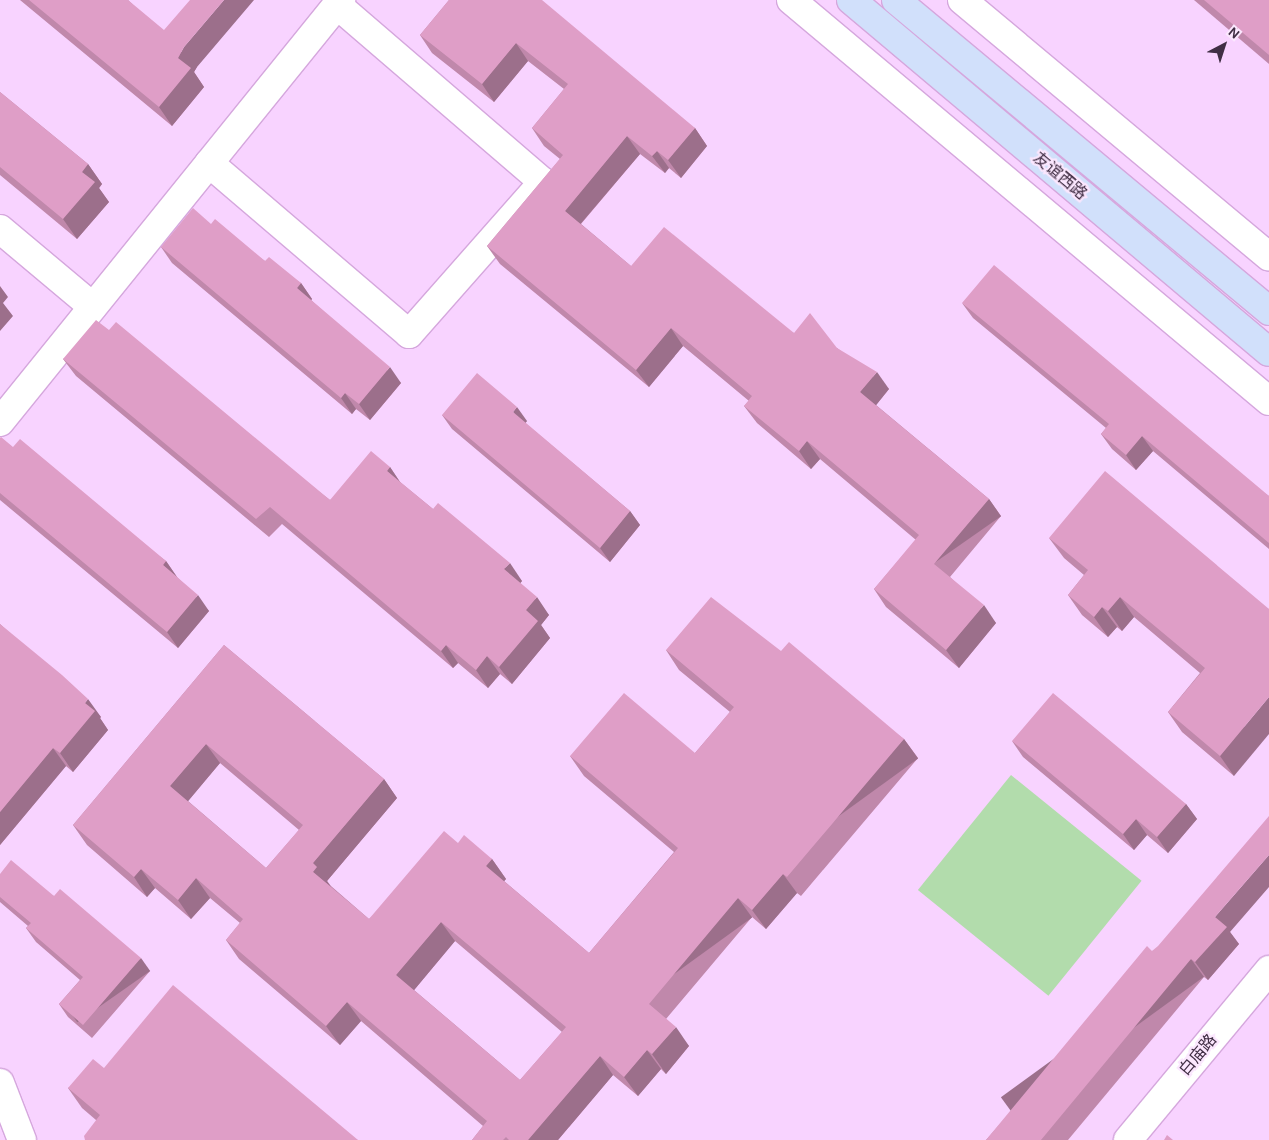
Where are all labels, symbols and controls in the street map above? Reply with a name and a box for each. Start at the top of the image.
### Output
north arrow [1199,20,1249,70]
text: N [1225,23,1243,43]
street label: 友谊西路 [1029,148,1091,204]
street label: 白庙路 [1175,1030,1221,1080]

